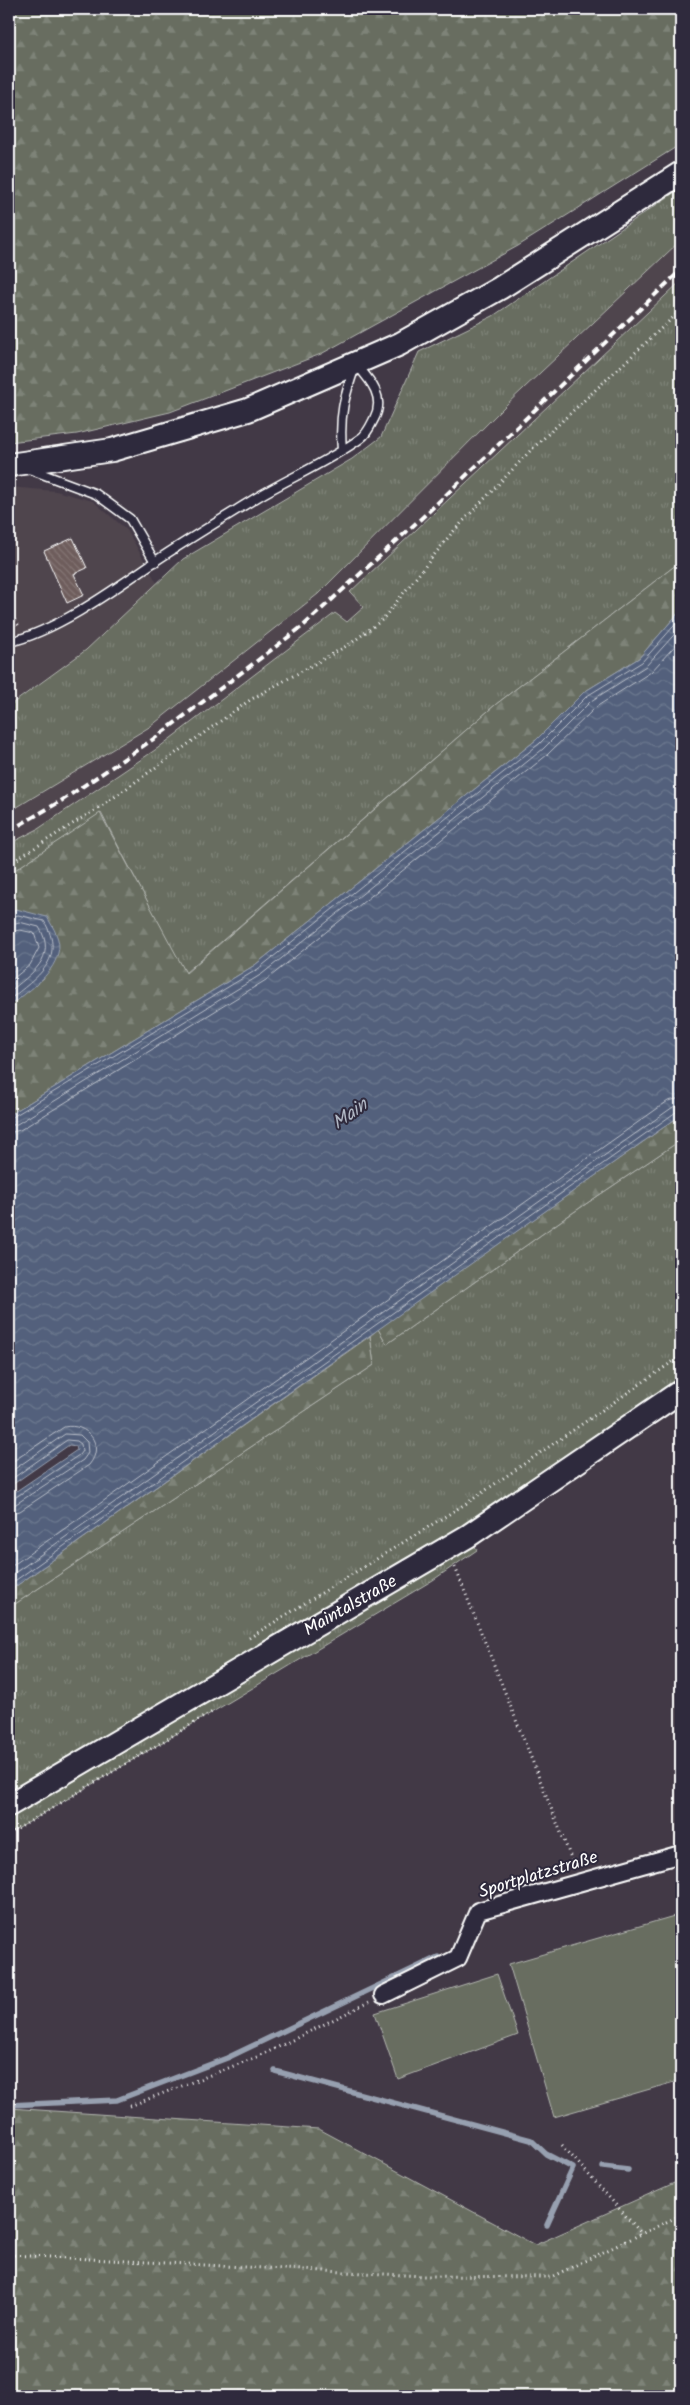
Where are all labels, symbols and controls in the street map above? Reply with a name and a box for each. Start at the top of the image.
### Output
water label: Main [326,1090,376,1138]
street label: Maintalstraße [298,1568,403,1645]
street label: Sportplatzstraße [475,1844,602,1907]

